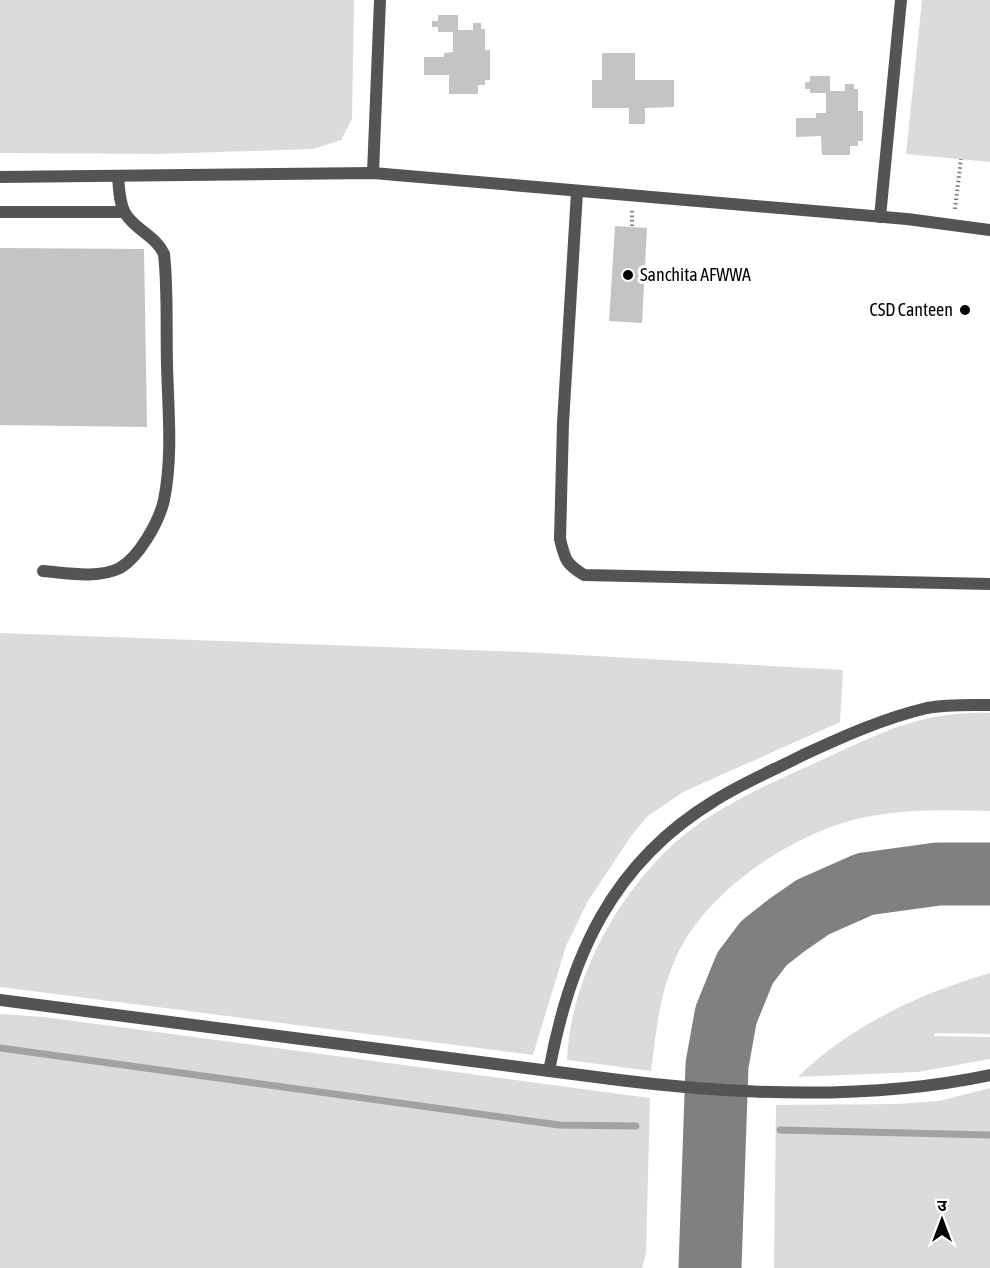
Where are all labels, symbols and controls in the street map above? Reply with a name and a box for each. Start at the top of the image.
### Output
place label: Sanchita AFWWA [640,264,751,285]
marker: Sanchita AFWWA [621,268,635,282]
place label: CSD Canteen [870,299,953,320]
marker: CSD Canteen [958,303,972,317]
north arrow [912,1190,972,1250]
text: उ [937,1196,947,1214]

